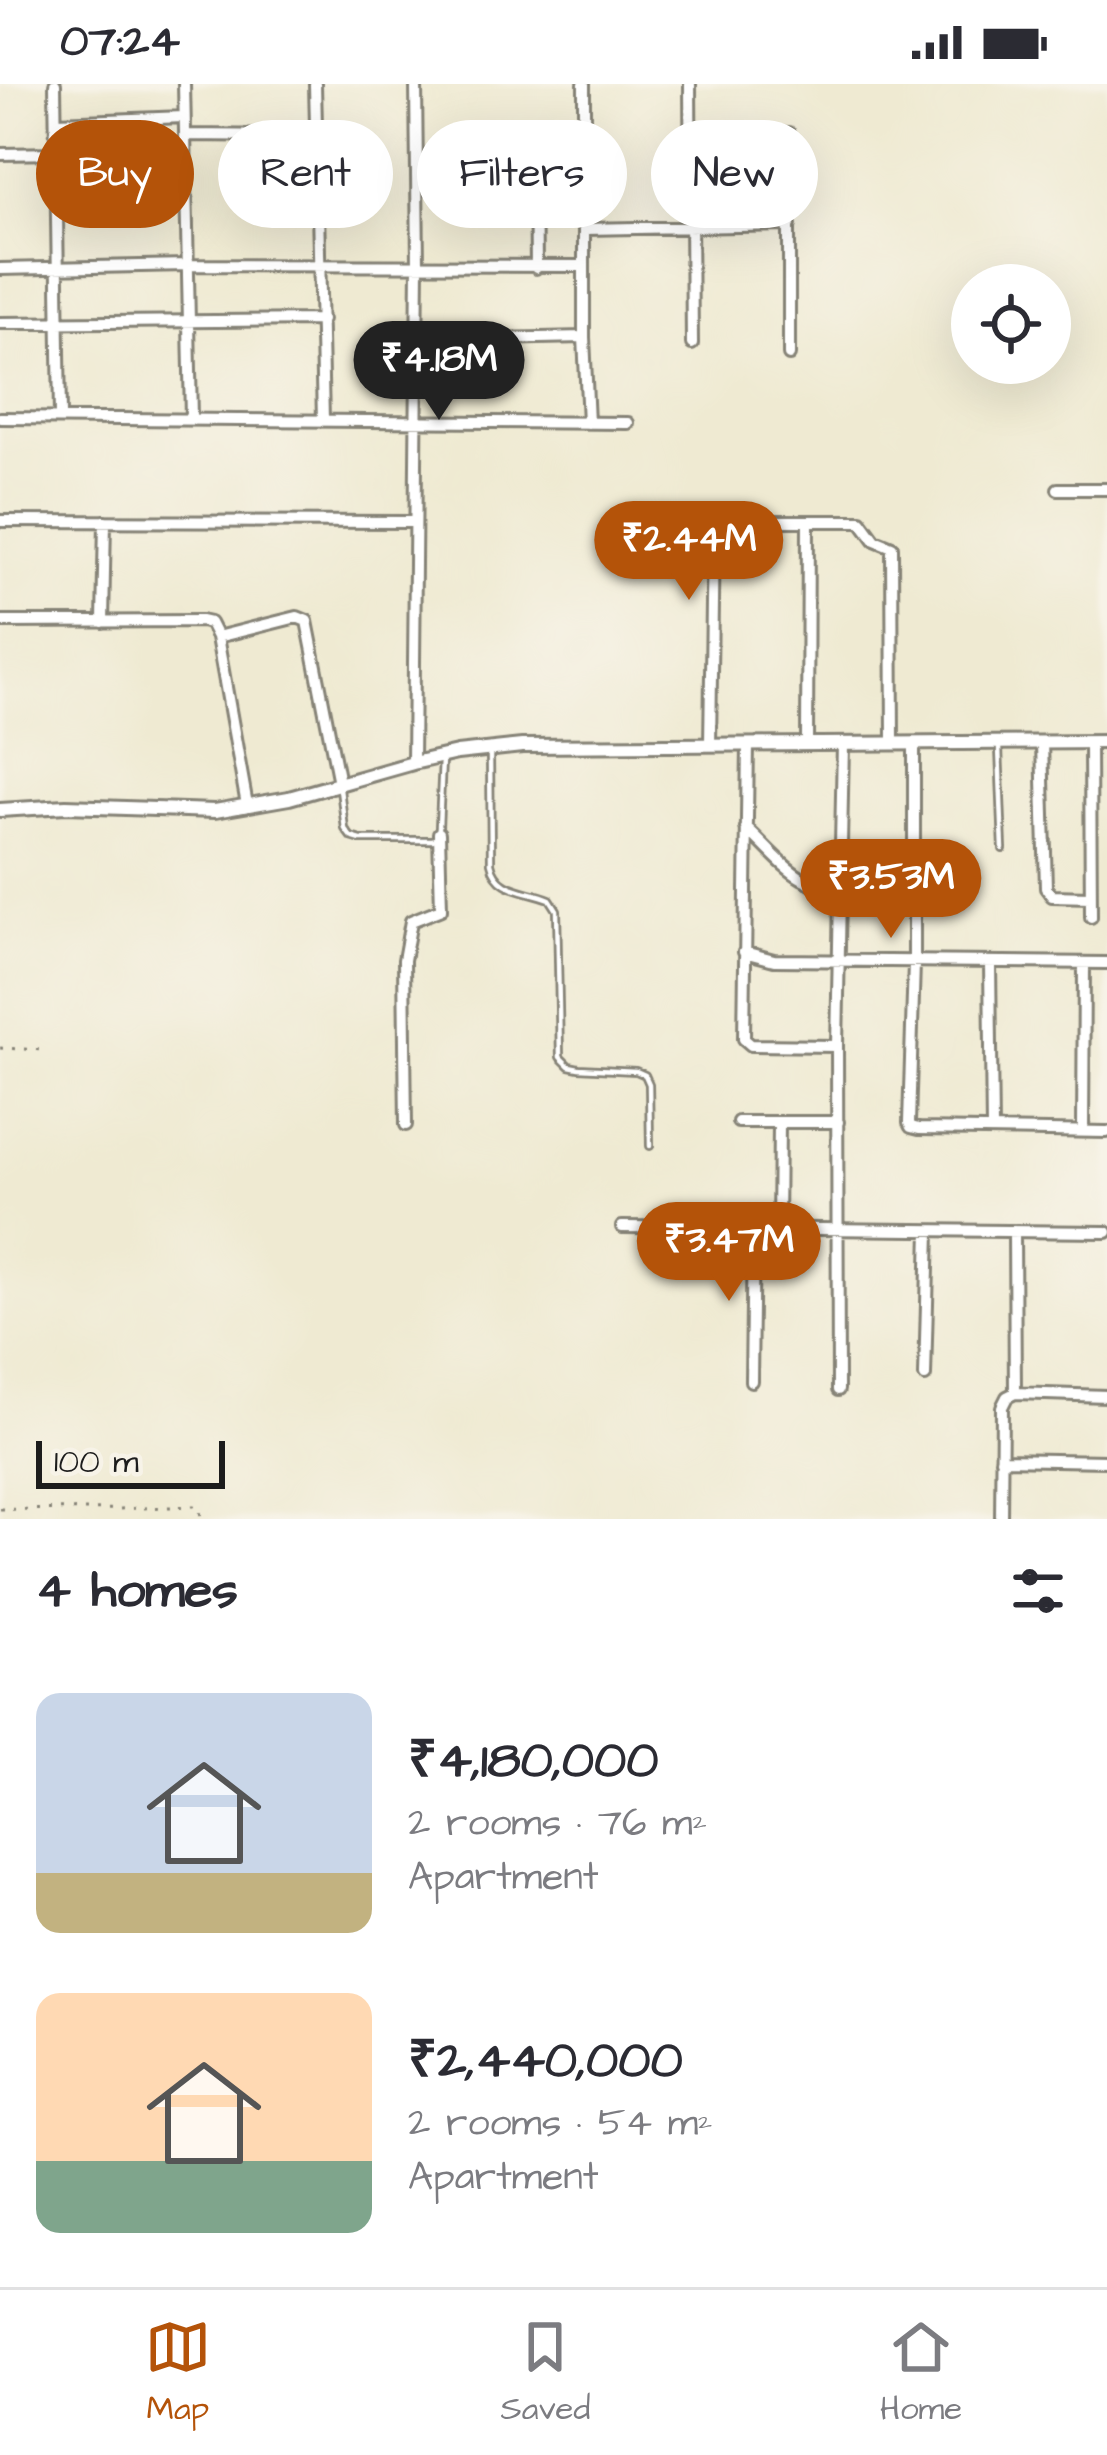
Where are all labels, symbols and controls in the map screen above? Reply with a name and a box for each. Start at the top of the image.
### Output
text: 07:24 [60,11,180,73]
chip: Buy [36,120,194,228]
chip: Rent [218,120,393,228]
chip: Filters [417,120,627,228]
chip: New [651,120,818,228]
map controls [951,264,1071,384]
button: locate [951,264,1071,384]
pin: ₹4.18M [341,321,537,423]
text: ₹4.18M [381,333,497,387]
pin: ₹2.44M [591,501,787,603]
text: ₹2.44M [621,513,757,567]
pin: ₹3.53M [793,839,989,941]
text: ₹3.53M [827,851,955,905]
pin: ₹3.47M [631,1202,827,1304]
text: ₹3.47M [664,1214,794,1268]
scale bar [36,1435,225,1488]
text: 100 m [54,1439,139,1485]
text: 4 homes [36,1556,238,1627]
icon: filters [1005,1558,1071,1624]
text: ₹4,180,000 [408,1726,658,1797]
icon: home [132,1741,276,1885]
text: 2 rooms · 76 m² [408,1797,707,1851]
text: Apartment [408,1851,599,1905]
text: ₹2,440,000 [408,2026,683,2097]
icon: home [132,2041,276,2185]
text: 2 rooms · 54 m² [408,2097,713,2151]
text: Apartment [408,2151,599,2205]
tab: Map [145,2314,211,2432]
tab: Saved [501,2314,590,2432]
tab: Home [880,2314,962,2432]

